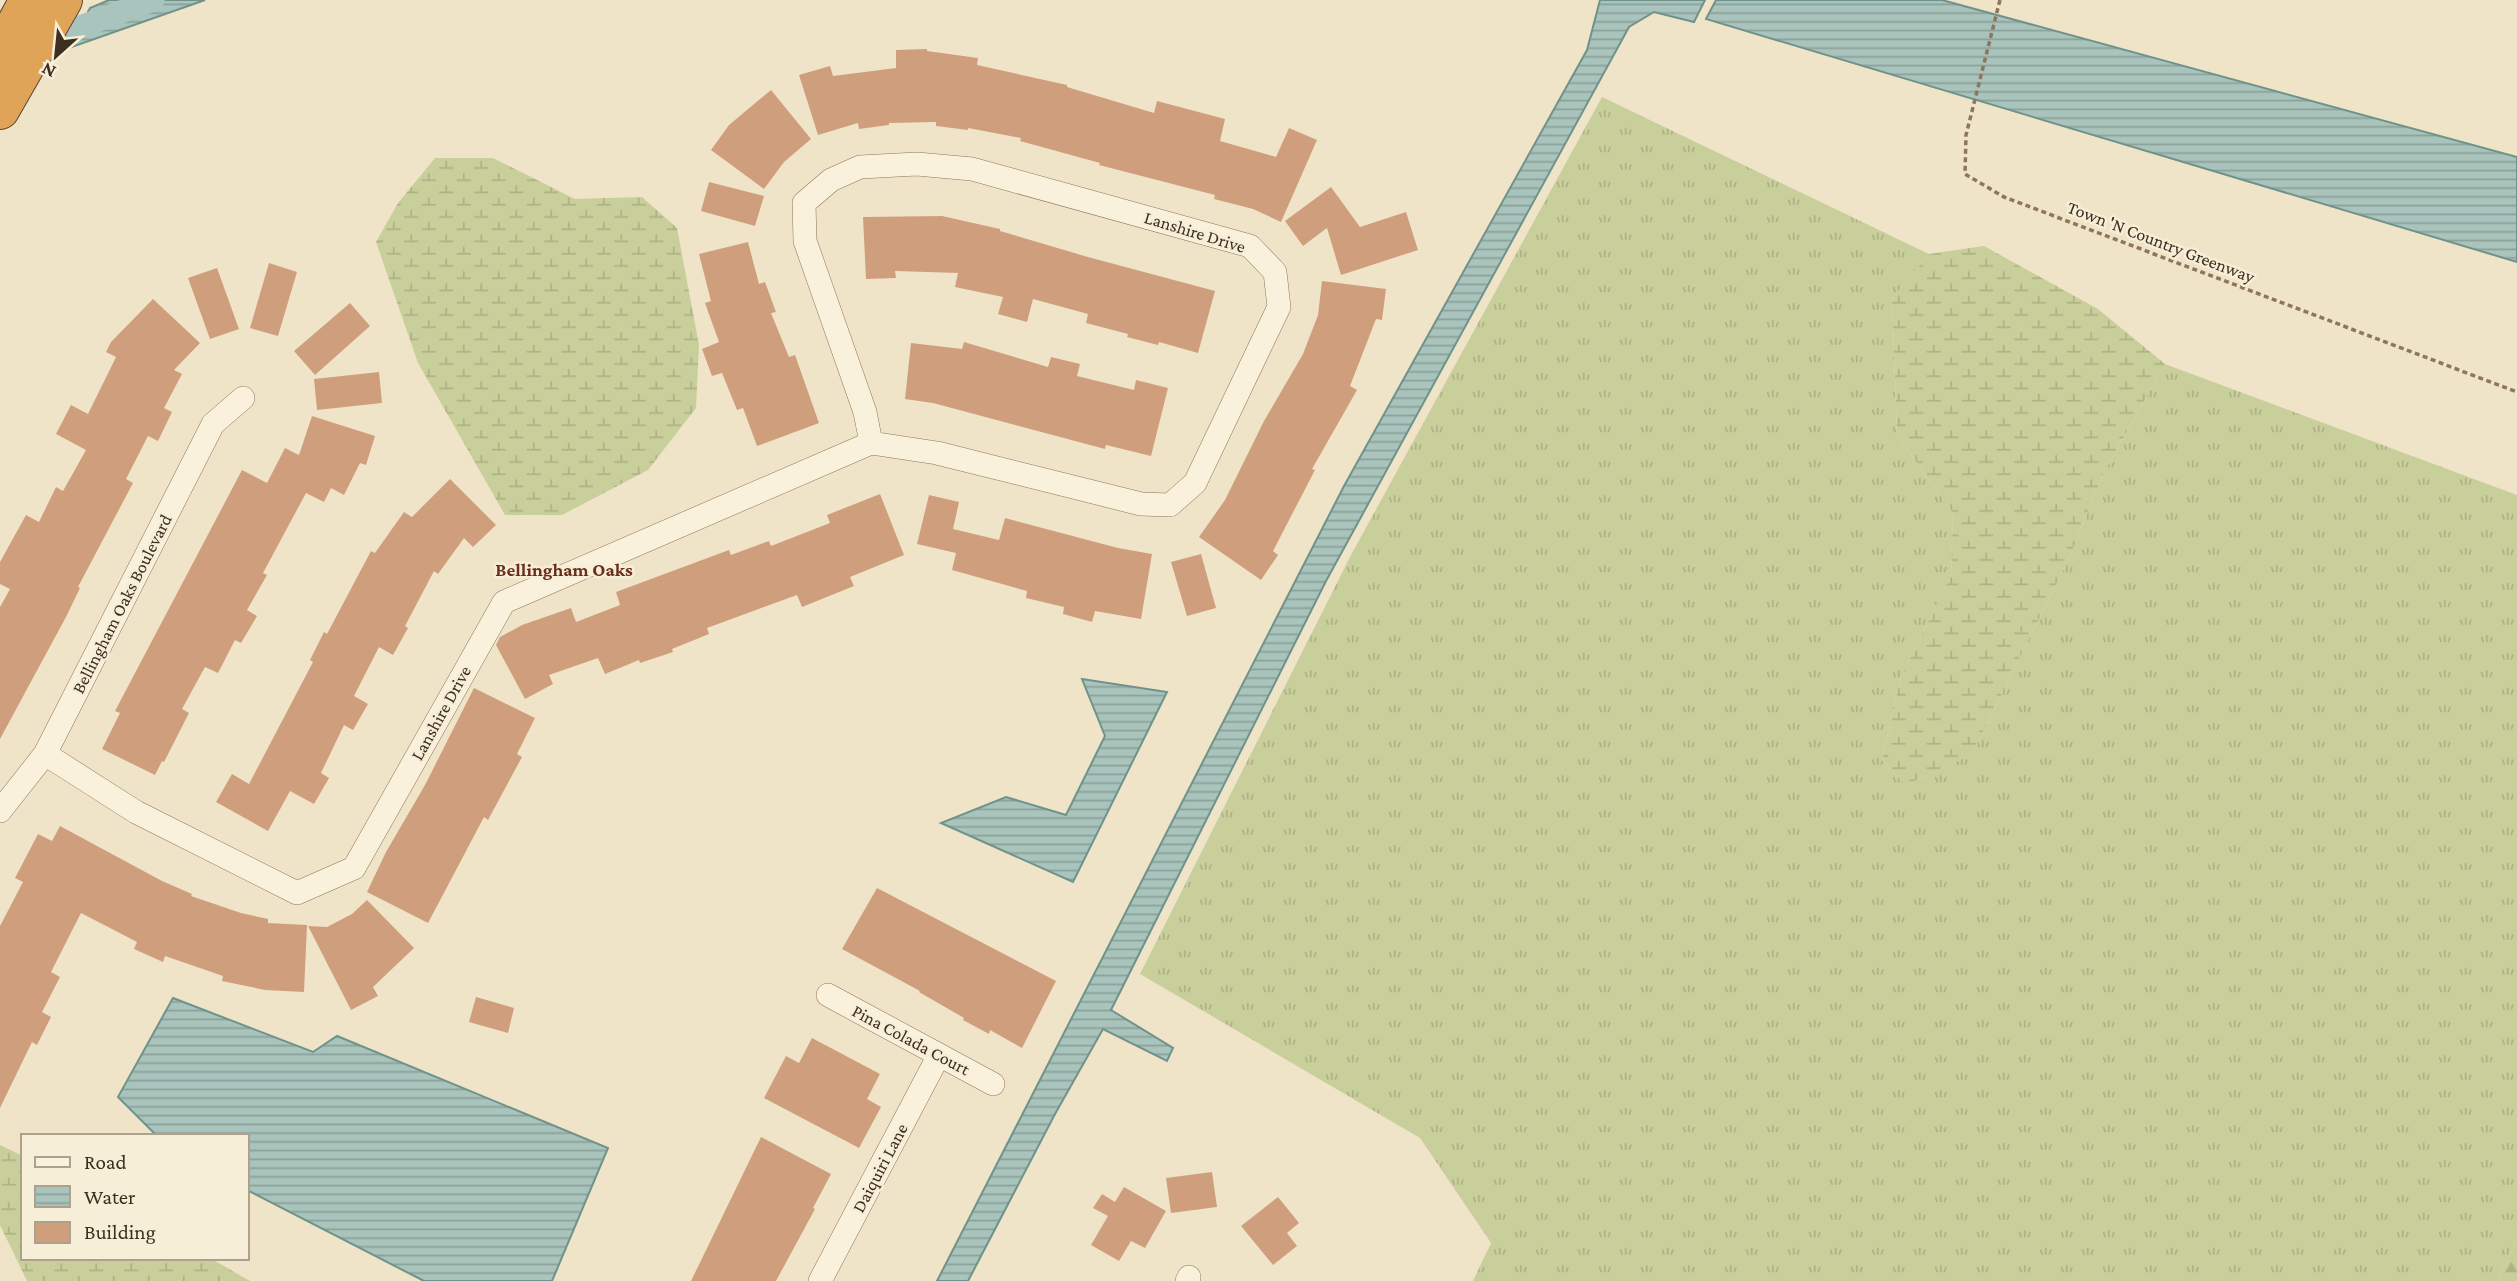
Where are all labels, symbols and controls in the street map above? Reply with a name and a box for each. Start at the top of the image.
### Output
north arrow [21,21,91,91]
text: N [38,58,59,83]
street label: Town 'N Country Greenway [2065,197,2258,287]
street label: Lanshire Drive [1142,207,1248,257]
street label: Bellingham Oaks Boulevard [68,511,176,697]
district label: Bellingham Oaks [495,559,633,580]
street label: Lanshire Drive [407,662,475,764]
street label: Pina Colada Court [849,1001,974,1080]
street label: Daiquiri Lane [848,1120,912,1216]
legend [21,1134,248,1260]
text: Road [84,1150,127,1174]
text: Water [84,1185,136,1209]
text: Building [84,1220,156,1244]

